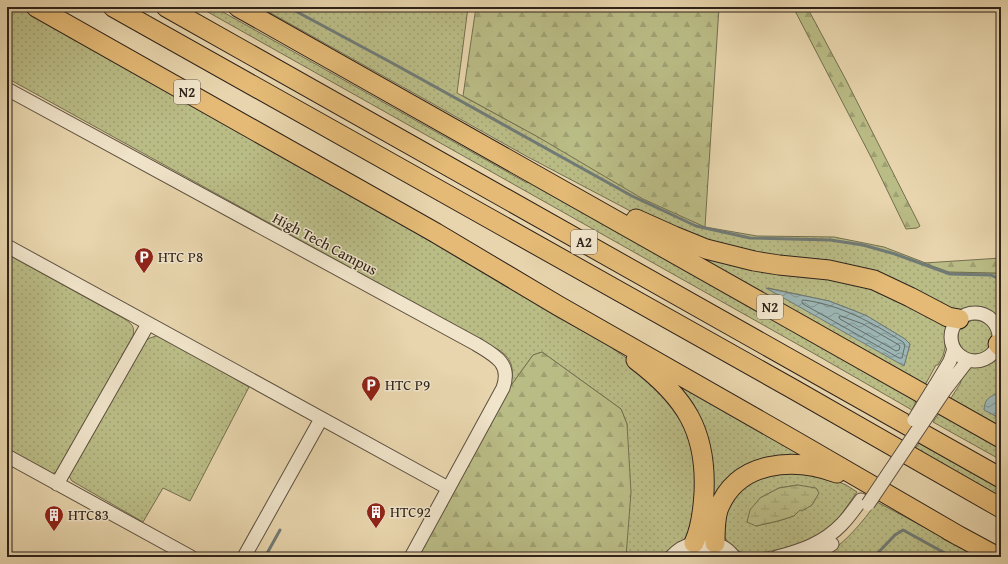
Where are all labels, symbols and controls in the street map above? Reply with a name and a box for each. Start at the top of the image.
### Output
road number: N2 [174,80,200,104]
street label: High Tech Campus [269,207,381,280]
road number: A2 [571,230,597,254]
parking icon: HTC P8 [133,246,155,274]
place label: HTC P8 [158,246,203,267]
road number: N2 [757,295,783,319]
parking icon: HTC P9 [360,374,382,402]
place label: HTC P9 [385,374,430,395]
building icon: HTC92 [365,501,387,529]
place label: HTC92 [390,501,431,522]
building icon: HTC83 [43,504,65,532]
place label: HTC83 [68,504,109,525]

